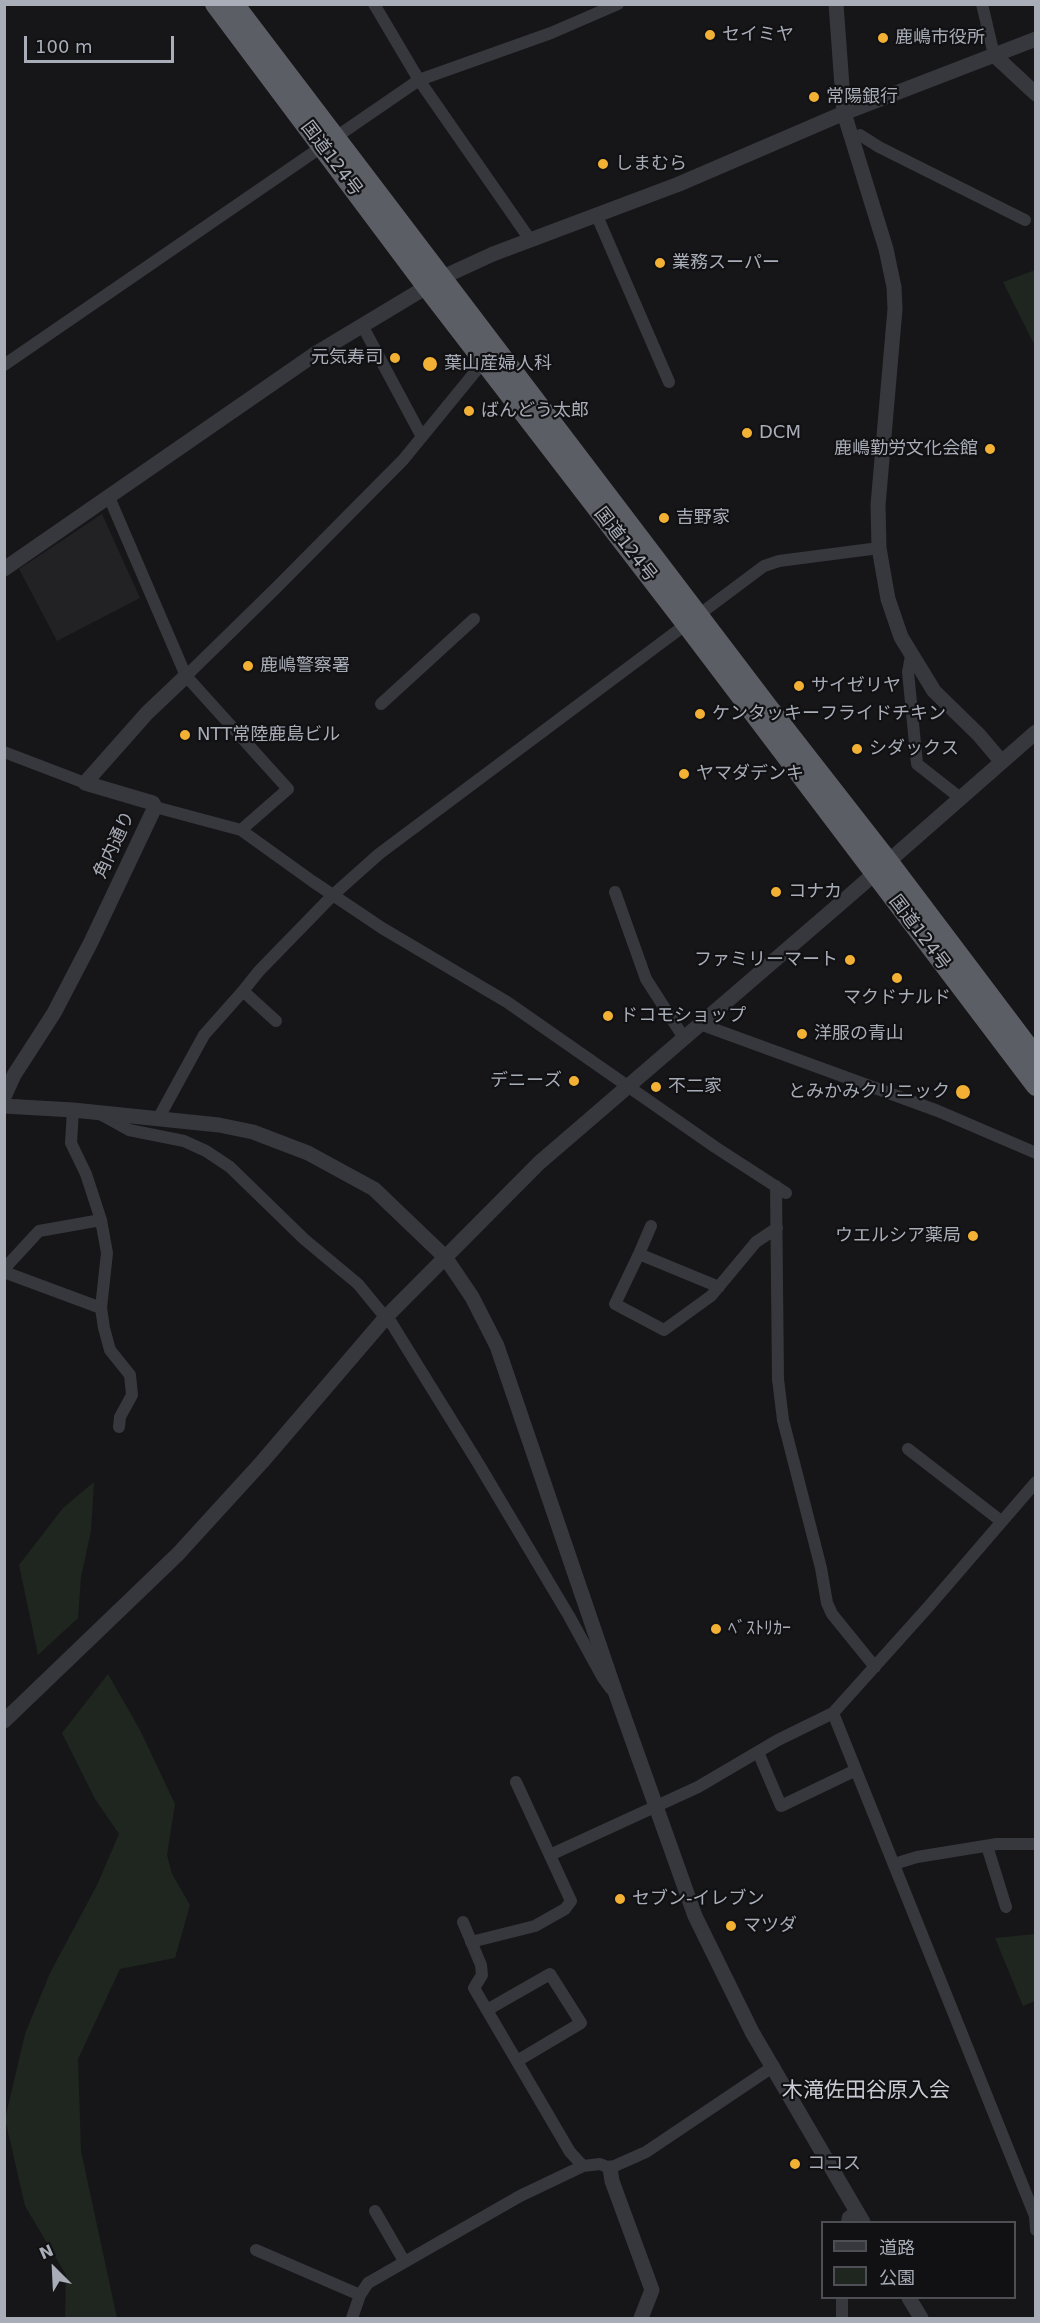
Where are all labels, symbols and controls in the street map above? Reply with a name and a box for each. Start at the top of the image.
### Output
scale bar [27,24,177,62]
place label: セイミヤ [722,24,794,46]
place label: 鹿嶋市役所 [895,27,985,49]
marker: セイミヤ [703,28,717,42]
marker: 鹿嶋市役所 [876,31,890,45]
text: 100 m [35,36,93,57]
place label: 常陽銀行 [826,86,898,108]
marker: 常陽銀行 [807,90,821,104]
street label: 国道124号 [296,117,366,201]
place label: しまむら [615,153,687,175]
marker: しまむら [596,157,610,171]
place label: 業務スーパー [672,252,780,274]
marker: 業務スーパー [653,256,667,270]
place label: 元気寿司 [311,347,383,369]
marker: 元気寿司 [388,351,402,365]
place label: 葉山産婦人科 [444,353,552,375]
marker: 葉山産婦人科 [421,355,439,373]
place label: ばんどう太郎 [481,400,589,422]
marker: ばんどう太郎 [462,404,476,418]
place label: DCM [759,422,801,444]
marker: DCM [740,426,754,440]
place label: 鹿嶋勤労文化会館 [834,438,978,460]
marker: 鹿嶋勤労文化会館 [983,442,997,456]
street label: 国道124号 [589,504,661,586]
place label: 吉野家 [676,507,730,529]
marker: 吉野家 [657,511,671,525]
place label: 鹿嶋警察署 [260,655,350,677]
marker: 鹿嶋警察署 [241,659,255,673]
place label: サイゼリヤ [811,675,901,697]
marker: サイゼリヤ [792,679,806,693]
place label: ケンタッキーフライドチキン [712,703,946,725]
marker: ケンタッキーフライドチキン [693,707,707,721]
place label: NTT常陸鹿島ビル [197,724,340,746]
marker: NTT常陸鹿島ビル [178,728,192,742]
place label: シダックス [869,738,959,760]
marker: シダックス [850,742,864,756]
place label: ヤマダデンキ [696,763,804,785]
marker: ヤマダデンキ [677,767,691,781]
street label: 角内通り [90,808,140,882]
place label: コナカ [788,881,842,903]
marker: コナカ [769,885,783,899]
street label: 国道124号 [884,891,954,975]
place label: ファミリーマート [694,949,838,971]
marker: ファミリーマート [843,953,857,967]
marker: マクドナルド [890,971,904,985]
place label: マクドナルド [843,987,951,1009]
place label: ドコモショップ [620,1005,746,1027]
marker: ドコモショップ [601,1009,615,1023]
place label: 洋服の青山 [814,1023,904,1045]
marker: 洋服の青山 [795,1027,809,1041]
place label: デニーズ [490,1070,562,1092]
marker: デニーズ [567,1074,581,1088]
place label: 不二家 [668,1076,722,1098]
marker: 不二家 [649,1080,663,1094]
place label: とみかみクリニック [788,1081,950,1103]
marker: とみかみクリニック [954,1083,972,1101]
place label: ウエルシア薬局 [835,1225,961,1247]
marker: ウエルシア薬局 [966,1229,980,1243]
place label: ﾍﾞｽﾄﾘｶｰ [728,1618,791,1640]
marker: ﾍﾞｽﾄﾘｶｰ [709,1622,723,1636]
place label: セブン-イレブン [632,1888,764,1910]
marker: セブン-イレブン [613,1892,627,1906]
place label: マツダ [743,1915,797,1937]
marker: マツダ [724,1919,738,1933]
district label: 木滝佐田谷原入会 [782,2079,950,2105]
place label: ココス [807,2153,861,2175]
marker: ココス [788,2157,802,2171]
legend [821,2221,1016,2299]
text: 道路 [879,2237,915,2258]
north arrow [24,2239,84,2299]
text: N [36,2241,56,2264]
text: 公園 [879,2267,915,2288]

